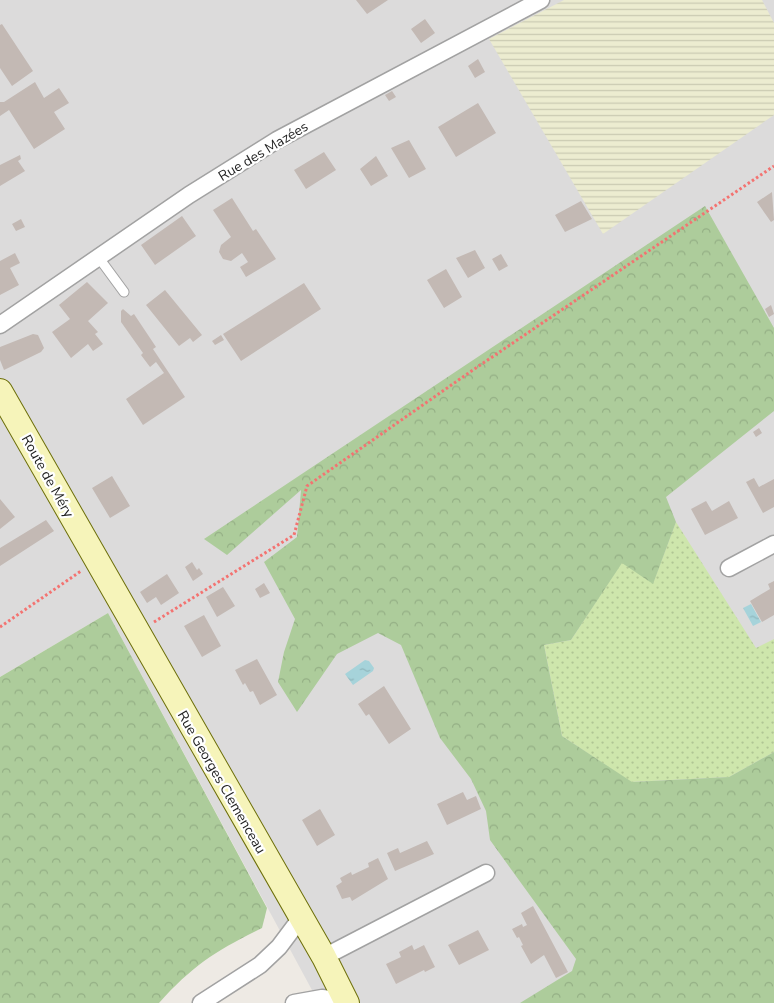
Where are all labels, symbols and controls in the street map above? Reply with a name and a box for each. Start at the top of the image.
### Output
street label: Rue des Mazées [215,117,312,186]
street label: Route de Méry [17,431,79,522]
street label: Rue Georges Clemenceau [173,707,270,857]

